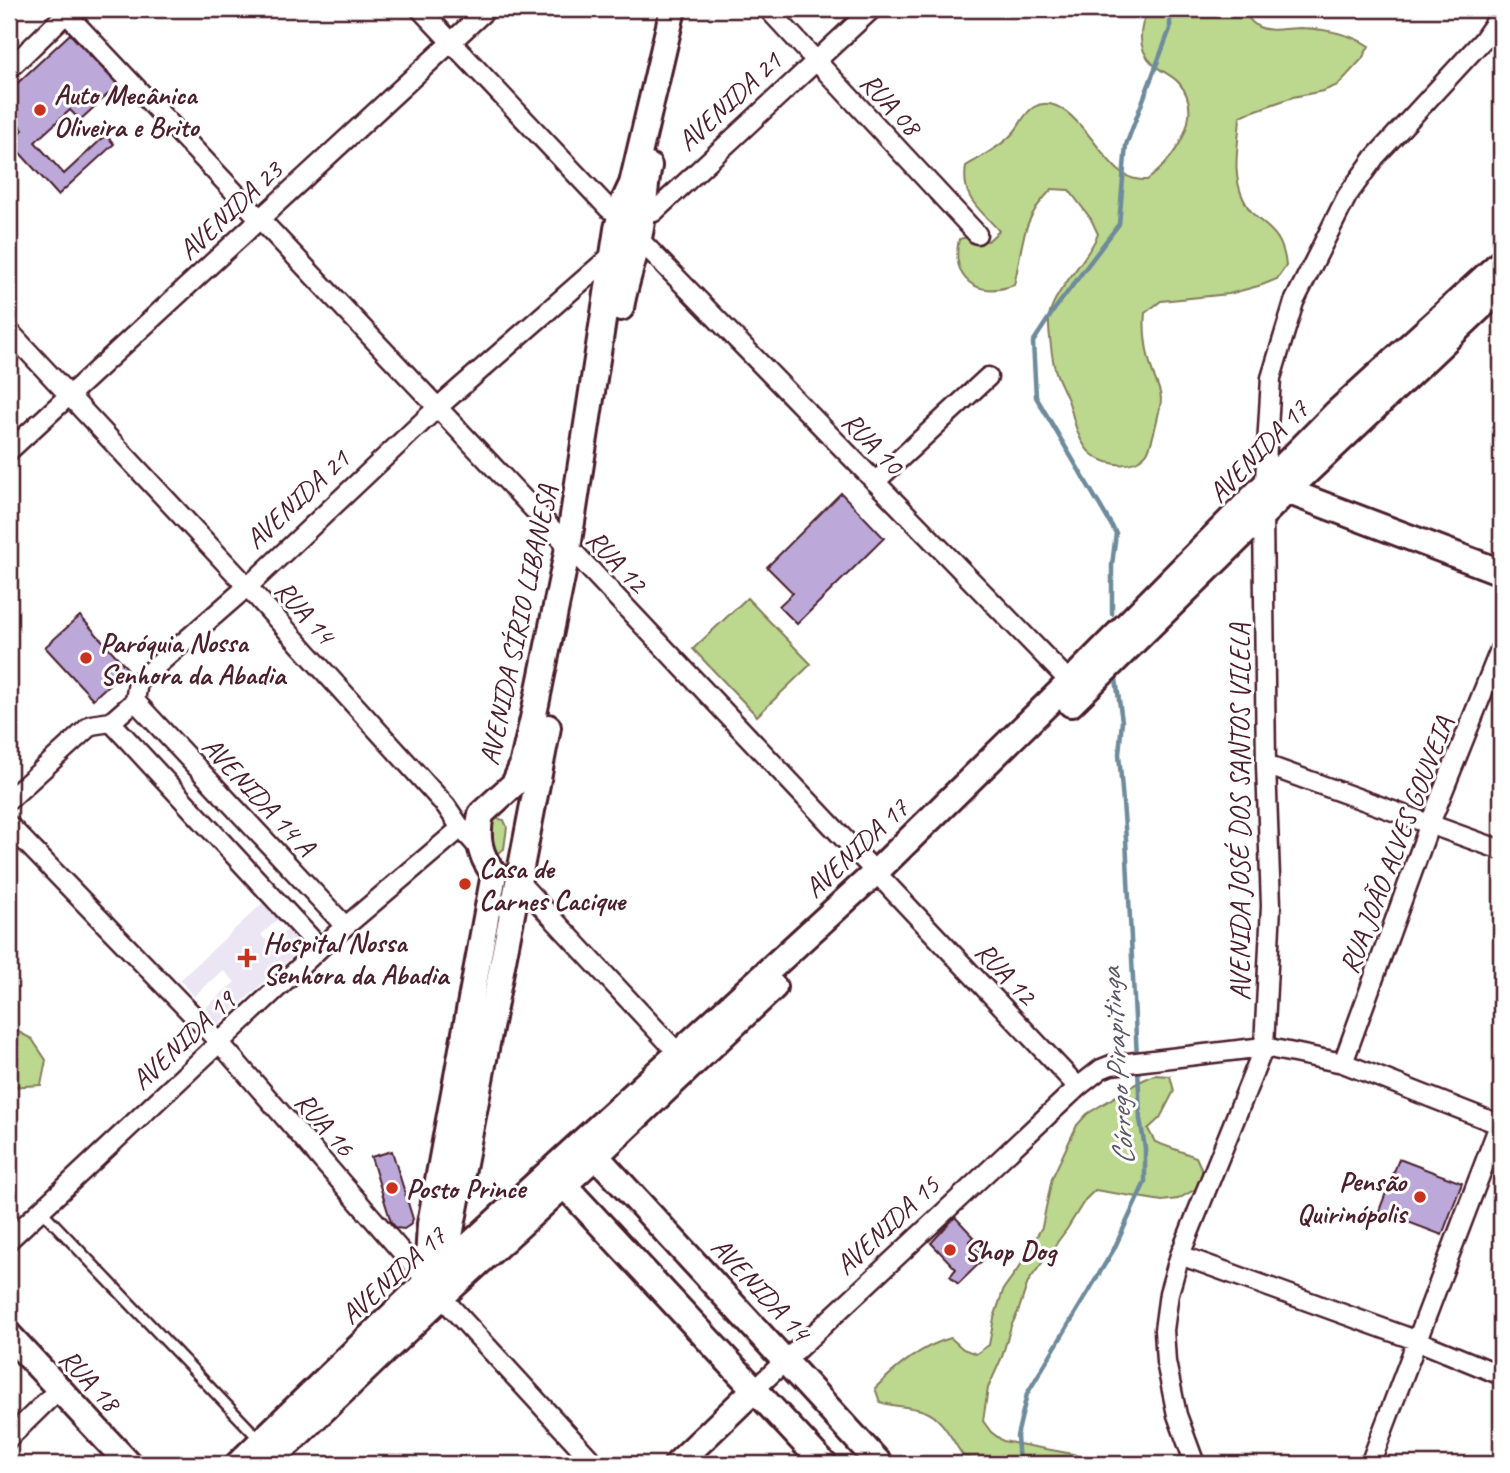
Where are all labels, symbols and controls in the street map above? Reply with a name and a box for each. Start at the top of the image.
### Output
street label: AVENIDA 21 [670,43,789,158]
street label: RUA 08 [853,65,931,145]
place label: Auto Mecânica Oliveira e Brito [54,77,200,144]
marker: Auto Mecânica Oliveira e Brito [32,102,48,118]
street label: AVENIDA 23 [171,151,291,267]
street label: AVENIDA 17 [1200,391,1317,510]
street label: RUA 10 [835,404,913,483]
street label: AVENIDA 21 [238,441,357,556]
street label: AVENIDA SÍRIO LIBANESA [471,481,565,768]
street label: RUA 12 [579,522,657,602]
street label: RUA 14 [267,573,344,653]
street label: AVENIDA JOSÉ DOS SANTOS VILELA [1222,622,1257,1001]
place label: Paróquia Nossa Senhora da Abadia [100,625,288,692]
marker: Paróquia Nossa Senhora da Abadia [78,650,94,666]
street label: RUA JOÃO ALVES GOUVEIA [1331,711,1461,978]
street label: AVENIDA 14 A [195,729,325,864]
street label: AVENIDA 17 [797,790,916,905]
place label: Casa de Carnes Cacique [479,851,627,918]
marker: Casa de Carnes Cacique [457,876,473,892]
place label: Hospital Nossa Senhora da Abadia [263,925,451,992]
street label: RUA 12 [968,934,1046,1014]
marker: Hospital Nossa Senhora da Abadia [237,948,257,968]
water label: Córrego Pirapitinga [1091,964,1143,1167]
street label: AVENIDA 19 [124,981,244,1097]
street label: RUA 16 [288,1085,363,1164]
place label: Pensão Quirinópolis [1297,1164,1409,1231]
street label: AVENIDA 15 [828,1167,947,1282]
place label: Posto Prince [406,1171,528,1206]
marker: Posto Prince [384,1180,400,1196]
marker: Pensão Quirinópolis [1412,1189,1428,1205]
street label: AVENIDA 17 [333,1218,454,1331]
street label: AVENIDA 14 [704,1230,820,1350]
place label: Shop Dog [964,1233,1059,1268]
marker: Shop Dog [942,1242,958,1258]
street label: RUA 18 [52,1341,130,1421]

